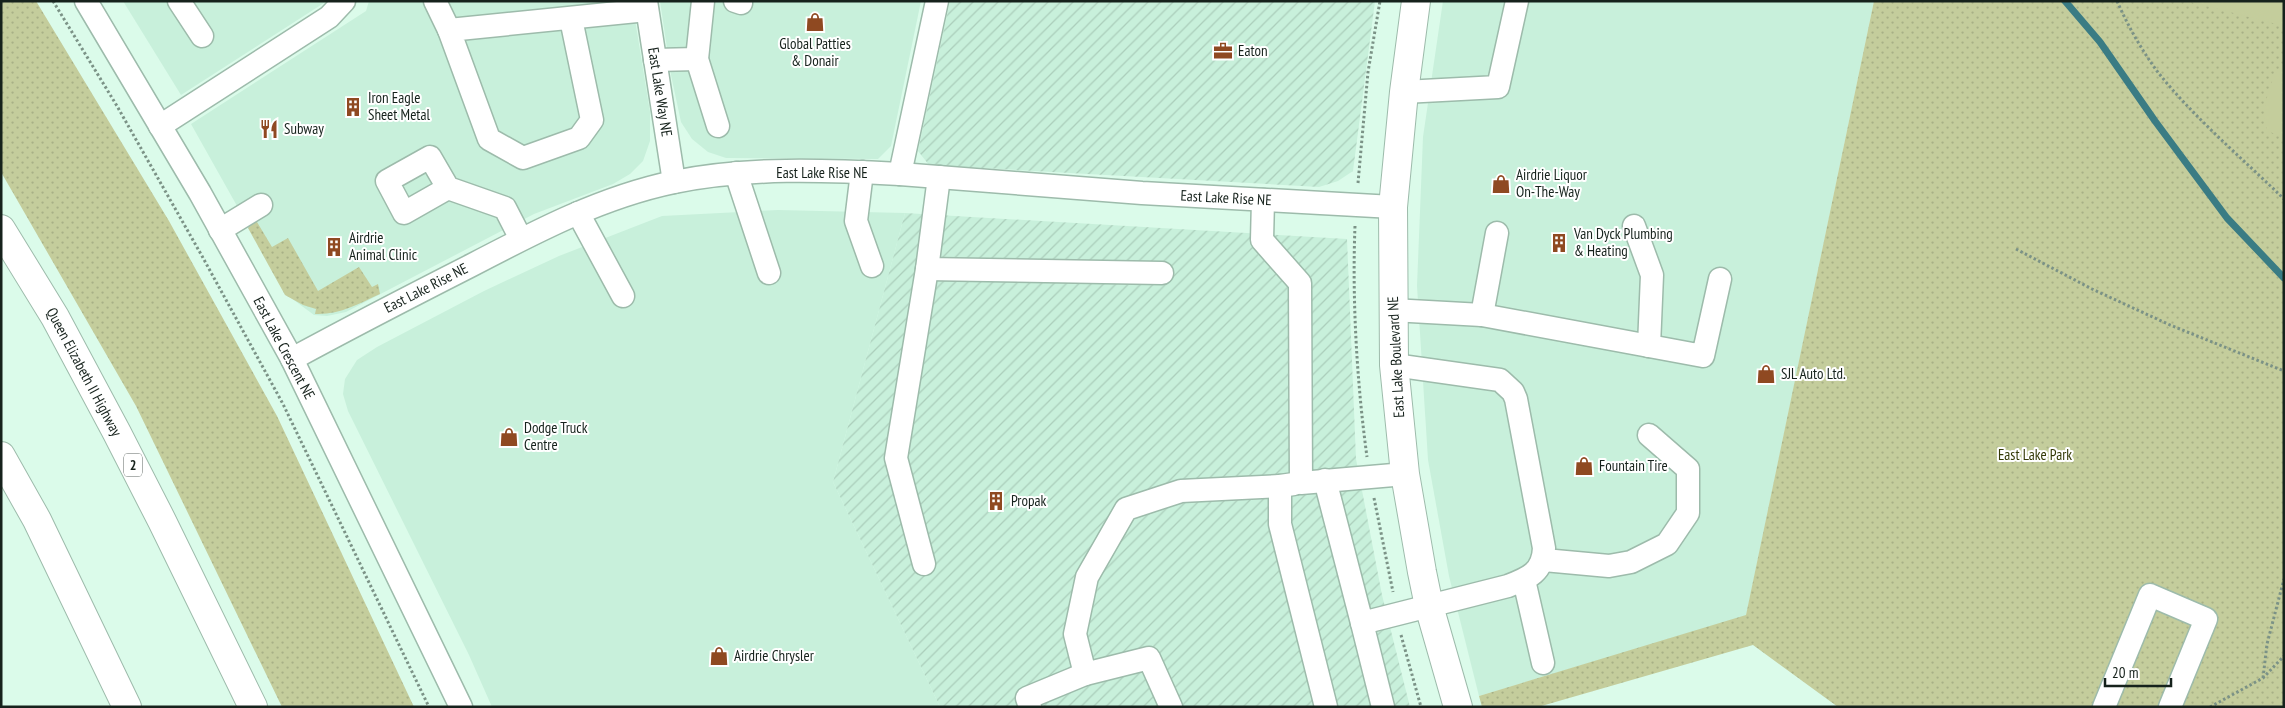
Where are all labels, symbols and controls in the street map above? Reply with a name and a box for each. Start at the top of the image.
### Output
shop icon: Global Patties & Donair [804,11,826,33]
place label: Global Patties & Donair [779,34,851,70]
office icon: Eaton [1212,40,1234,62]
place label: Eaton [1238,41,1268,60]
street label: East Lake Way NE [644,46,677,138]
place label: Iron Eagle Sheet Metal [368,88,430,124]
building icon: Iron Eagle Sheet Metal [342,96,364,118]
restaurant icon: Subway [258,118,280,140]
place label: Subway [284,119,324,138]
street label: East Lake Rise NE [776,163,868,182]
place label: Airdrie Liquor On-The-Way [1516,165,1588,201]
shop icon: Airdrie Liquor On-The-Way [1490,173,1512,195]
street label: East Lake Rise NE [1180,186,1272,209]
place label: Van Dyck Plumbing & Heating [1573,224,1673,260]
place label: Airdrie Animal Clinic [349,228,418,264]
building icon: Van Dyck Plumbing & Heating [1548,232,1570,254]
building icon: Airdrie Animal Clinic [323,236,345,258]
street label: East Lake Rise NE [381,258,471,317]
street label: East Lake Crescent NE [249,293,319,402]
street label: East Lake Boulevard NE [1383,296,1408,418]
street label: Queen Elizabeth II Highway [42,304,127,440]
shop icon: SJL Auto Ltd. [1755,363,1777,385]
place label: SJL Auto Ltd. [1781,364,1846,383]
place label: Dodge Truck Centre [524,418,588,454]
shop icon: Dodge Truck Centre [498,426,520,448]
park label: East Lake Park [1998,445,2072,464]
road number: 2 [124,454,142,476]
shop icon: Fountain Tire [1573,455,1595,477]
place label: Fountain Tire [1599,456,1668,475]
building icon: Propak [985,490,1007,512]
place label: Propak [1011,491,1046,510]
shop icon: Airdrie Chrysler [708,645,730,667]
place label: Airdrie Chrysler [734,646,815,665]
scale bar [2105,656,2171,688]
text: 20 m [2112,663,2138,682]

